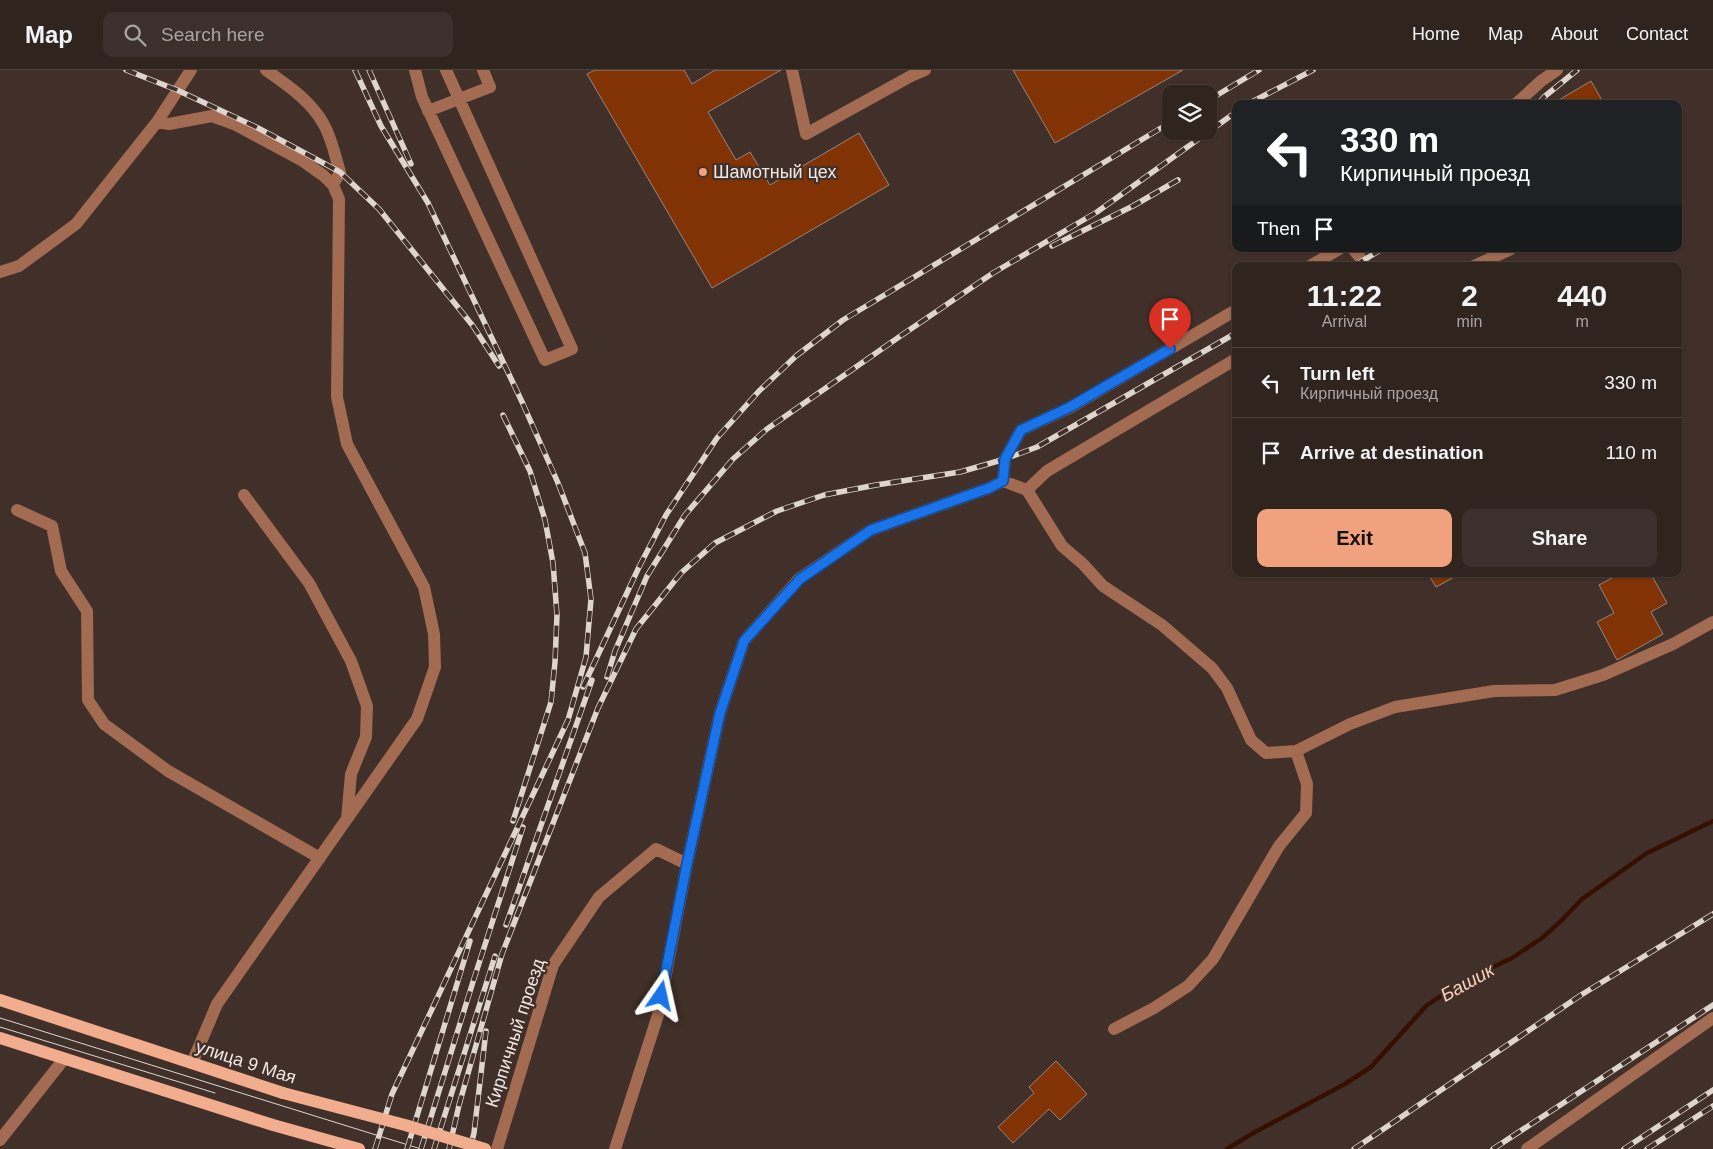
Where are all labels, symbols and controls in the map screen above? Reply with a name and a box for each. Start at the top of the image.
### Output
search box [103,12,453,57]
text: Map [25,21,73,48]
icon: search [121,21,149,49]
text: Search here [161,24,265,45]
text: Home [1412,24,1460,44]
text: Map [1488,24,1523,44]
text: About [1551,24,1598,44]
text: Contact [1626,24,1688,44]
map controls [1162,85,1217,140]
button: layers [1162,85,1217,140]
icon: left [1257,120,1322,185]
text: 330 m [1340,120,1439,159]
text: Кирпичный проезд [1340,161,1530,186]
place label: Шамотный цех [713,162,836,182]
marker: Шамотный цех [697,166,709,178]
icon: arrive [1310,215,1338,243]
text: Then [1257,218,1300,239]
text: 11:22 [1307,279,1382,312]
text: 2 [1461,279,1478,312]
text: 440 [1557,279,1607,312]
pin [1149,298,1191,349]
icon: arrive [1156,305,1184,333]
text: Arrival [1322,313,1367,330]
text: min [1457,313,1482,330]
text: m [1576,313,1589,330]
text: Turn left [1300,363,1375,384]
icon: left [1257,369,1285,397]
text: 330 m [1604,372,1657,393]
text: Кирпичный проезд [1300,385,1438,402]
icon: arrive [1257,439,1285,467]
text: Arrive at destination [1300,442,1484,463]
text: 110 m [1606,442,1657,463]
button: Exit [1257,509,1452,567]
button: Share [1462,509,1657,567]
street label: Кирпичный проезд [481,956,549,1110]
water label: Башик [1437,959,1499,1006]
position arrow [634,969,686,1021]
street label: улица 9 Мая [193,1036,299,1088]

